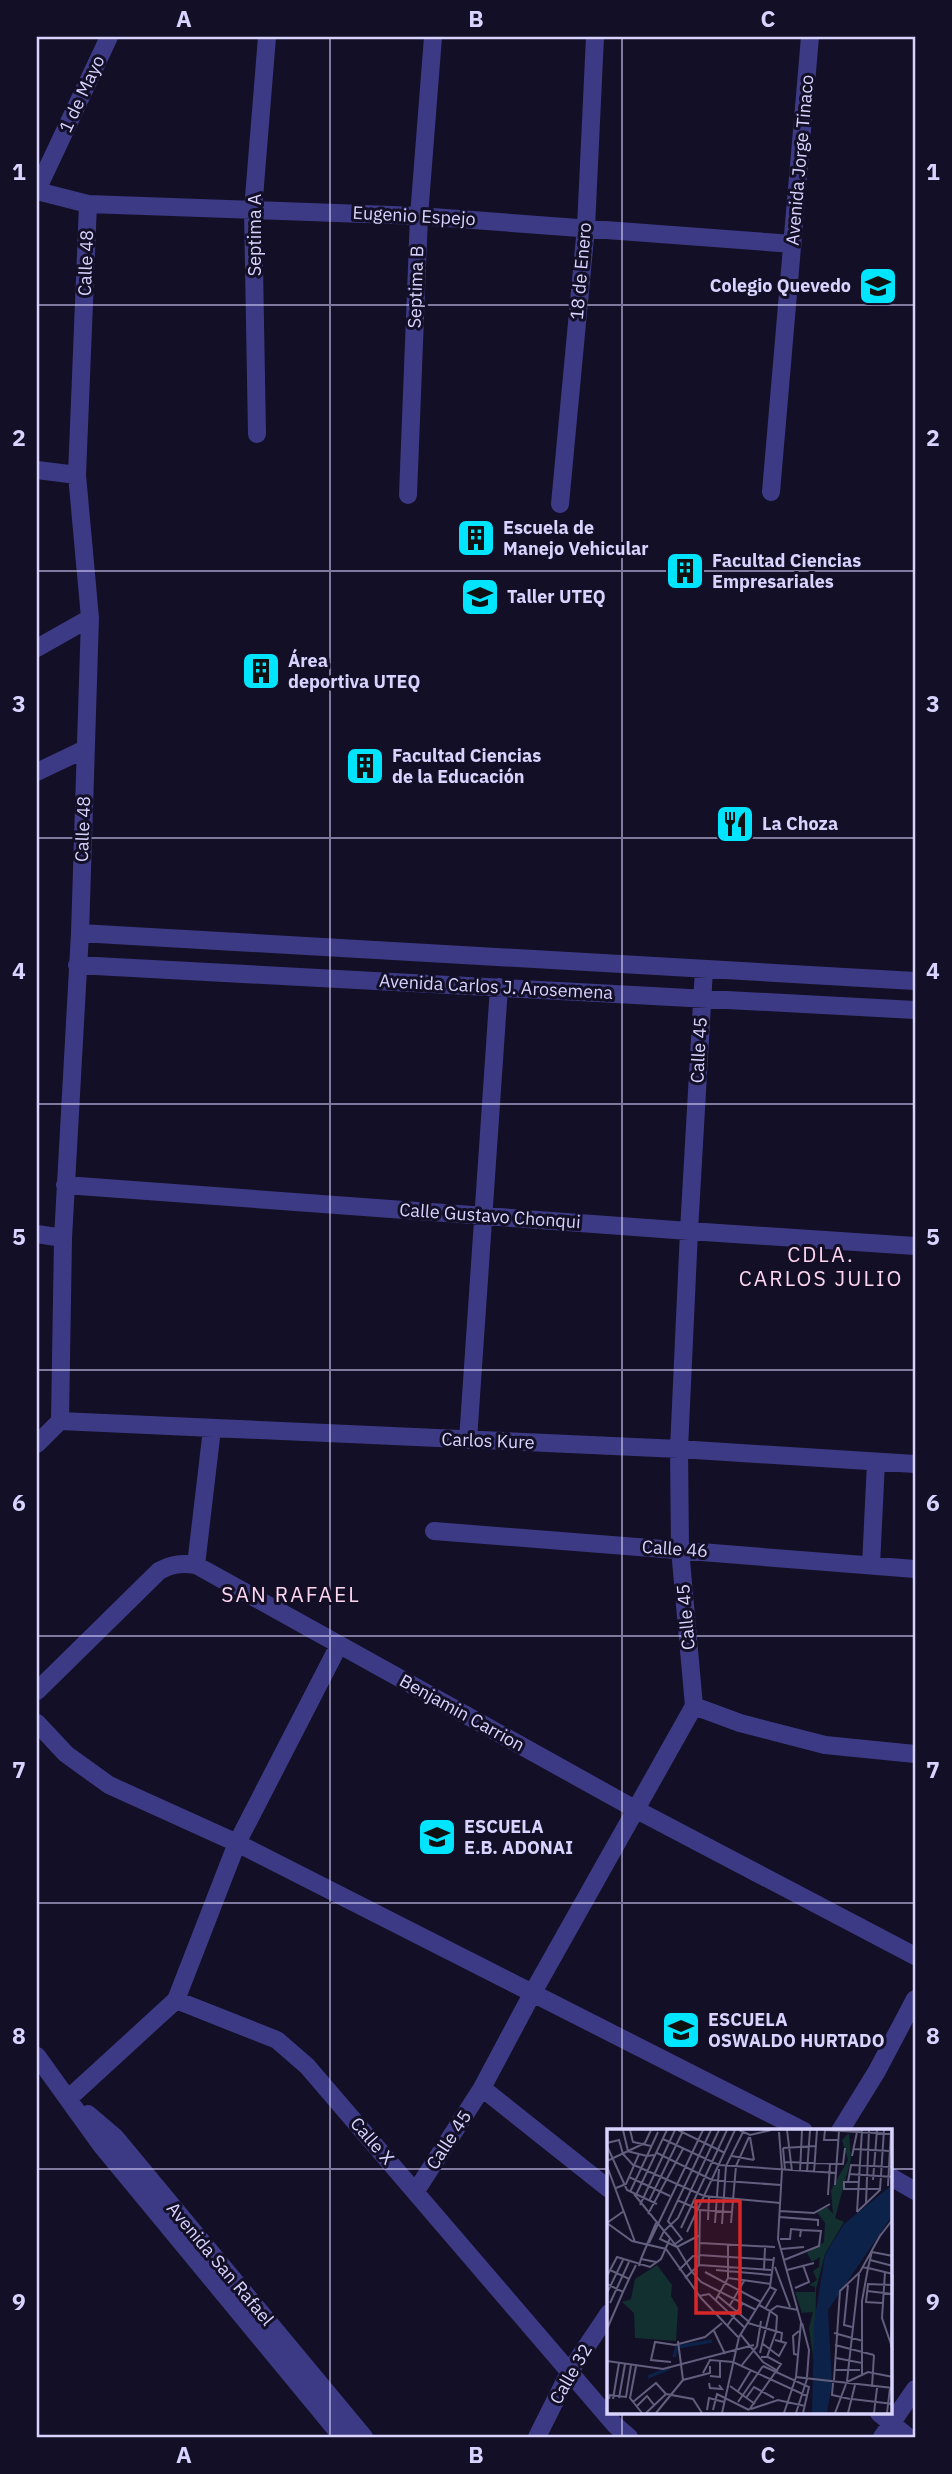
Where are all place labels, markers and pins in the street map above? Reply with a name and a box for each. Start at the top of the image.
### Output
school or university icon: Colegio Quevedo [857,265,899,307]
place label: Colegio Quevedo [710,274,851,297]
place label: Escuela de Manejo Vehicular [503,516,648,560]
building icon: Escuela de Manejo Vehicular [455,517,497,559]
place label: Facultad Ciencias Empresariales [712,549,861,593]
building icon: Facultad Ciencias Empresariales [664,550,706,592]
school or university icon: Taller UTEQ [459,576,501,618]
place label: Taller UTEQ [507,585,606,608]
place label: Área deportiva UTEQ [288,648,420,693]
building icon: Área deportiva UTEQ [240,650,282,692]
place label: Facultad Ciencias de la Educación [392,744,541,788]
building icon: Facultad Ciencias de la Educación [344,745,386,787]
restaurant icon: La Choza [714,803,756,845]
place label: La Choza [762,812,838,835]
place label: ESCUELA E.B. ADONAI [464,1815,573,1859]
school or university icon: ESCUELA E.B. ADONAI [416,1816,458,1858]
place label: ESCUELA OSWALDO HURTADO [708,2008,885,2052]
school or university icon: ESCUELA OSWALDO HURTADO [660,2009,702,2051]

